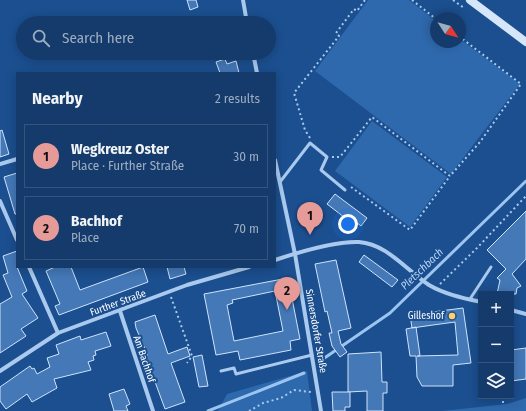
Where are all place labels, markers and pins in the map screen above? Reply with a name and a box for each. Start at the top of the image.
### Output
pin: 1 [297,202,323,235]
pin: 2 [274,277,300,310]
place label: Gilleshof [408,310,445,322]
marker: Gilleshof [447,311,457,321]

